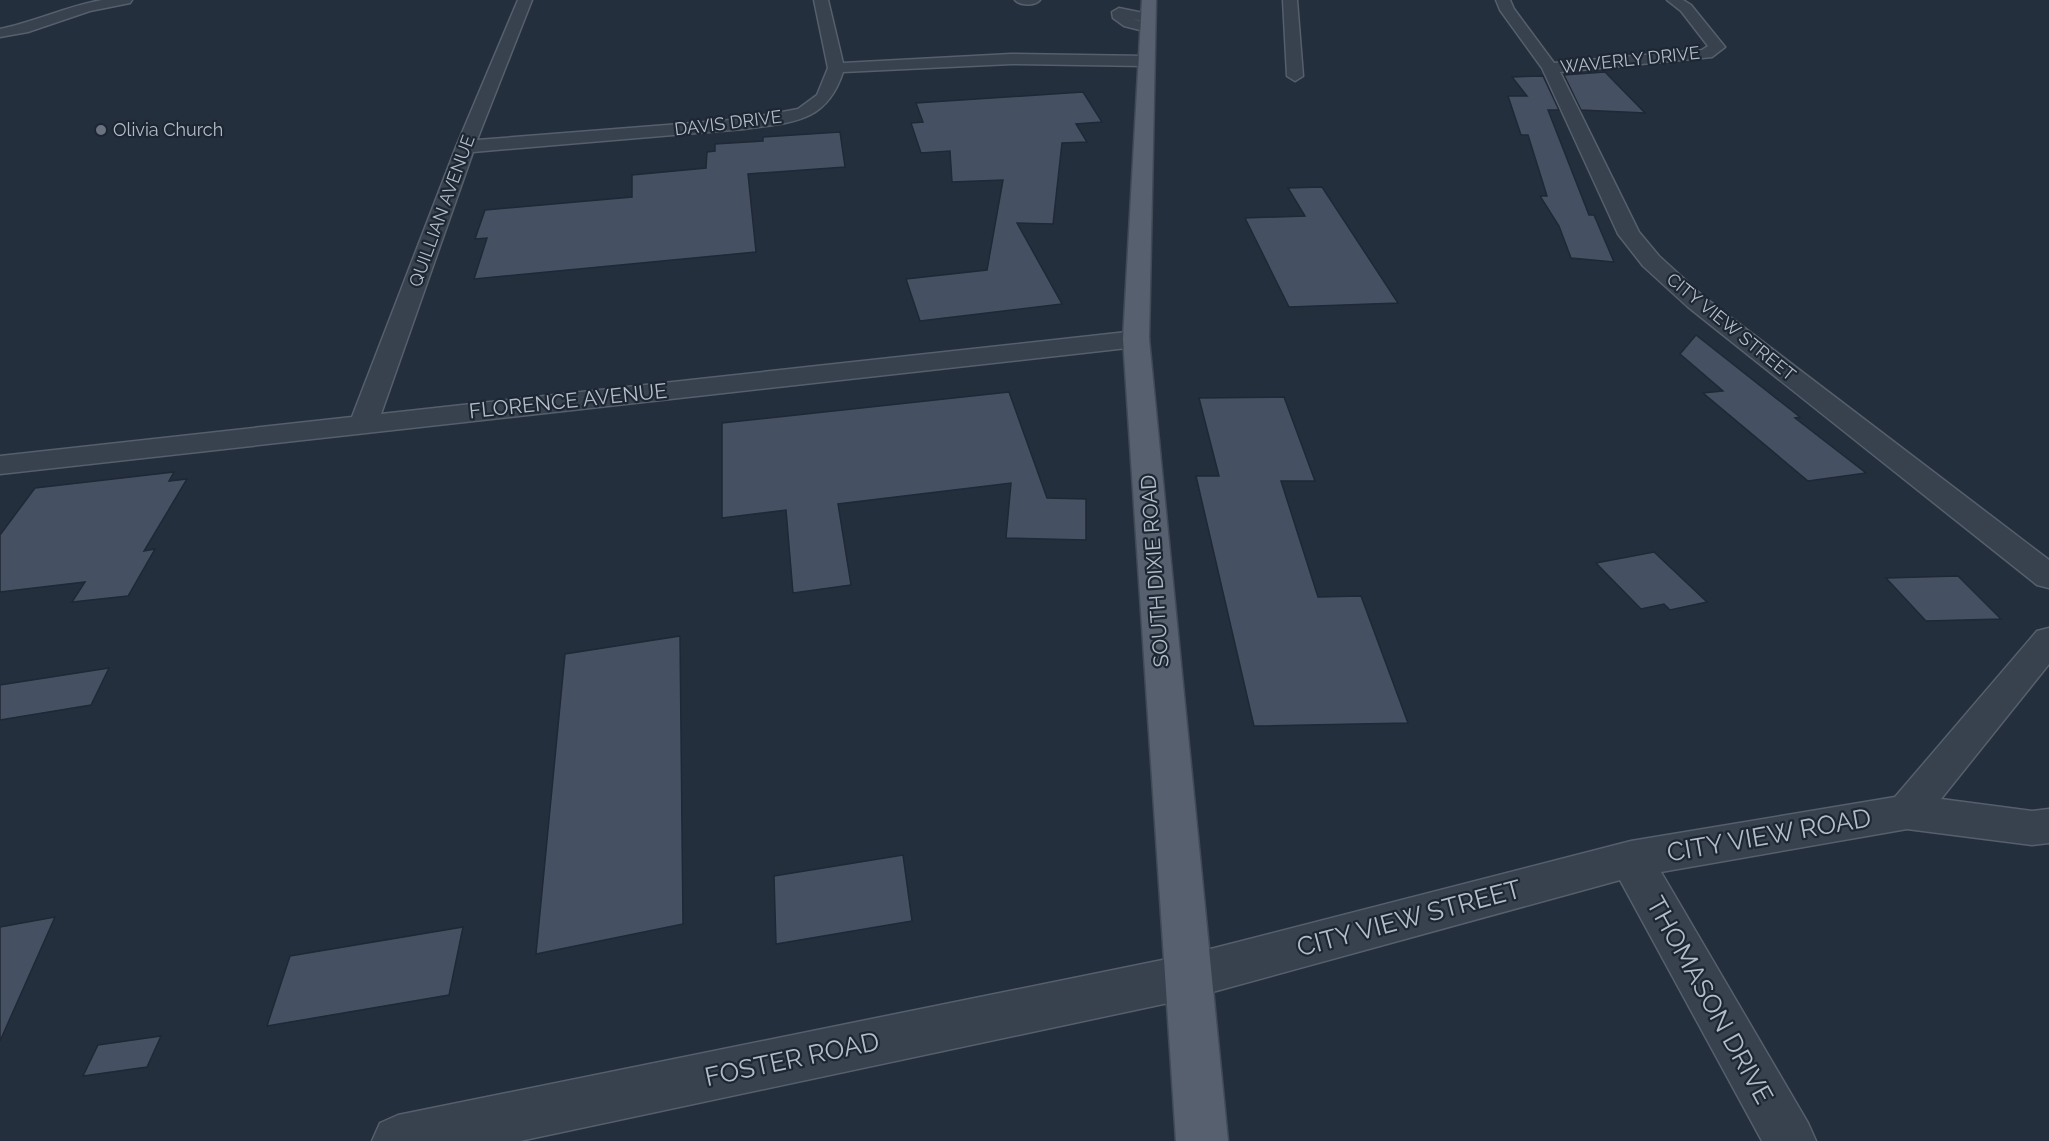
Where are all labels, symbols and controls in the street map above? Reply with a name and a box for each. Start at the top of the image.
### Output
street label: WAVERLY DRIVE [1559,42,1701,77]
street label: DAVIS DRIVE [673,105,783,140]
place label: Olivia Church [113,119,223,140]
marker: Olivia Church [94,123,108,137]
street label: QUILLIAN AVENUE [404,132,479,290]
street label: CITY VIEW STREET [1663,268,1800,385]
street label: FLORENCE AVENUE [468,378,668,423]
street label: SOUTH DIXIE ROAD [1135,474,1174,668]
street label: CITY VIEW ROAD [1665,802,1873,868]
street label: CITY VIEW STREET [1294,874,1525,962]
street label: THOMASON DRIVE [1641,891,1779,1109]
street label: FOSTER ROAD [702,1026,882,1092]

